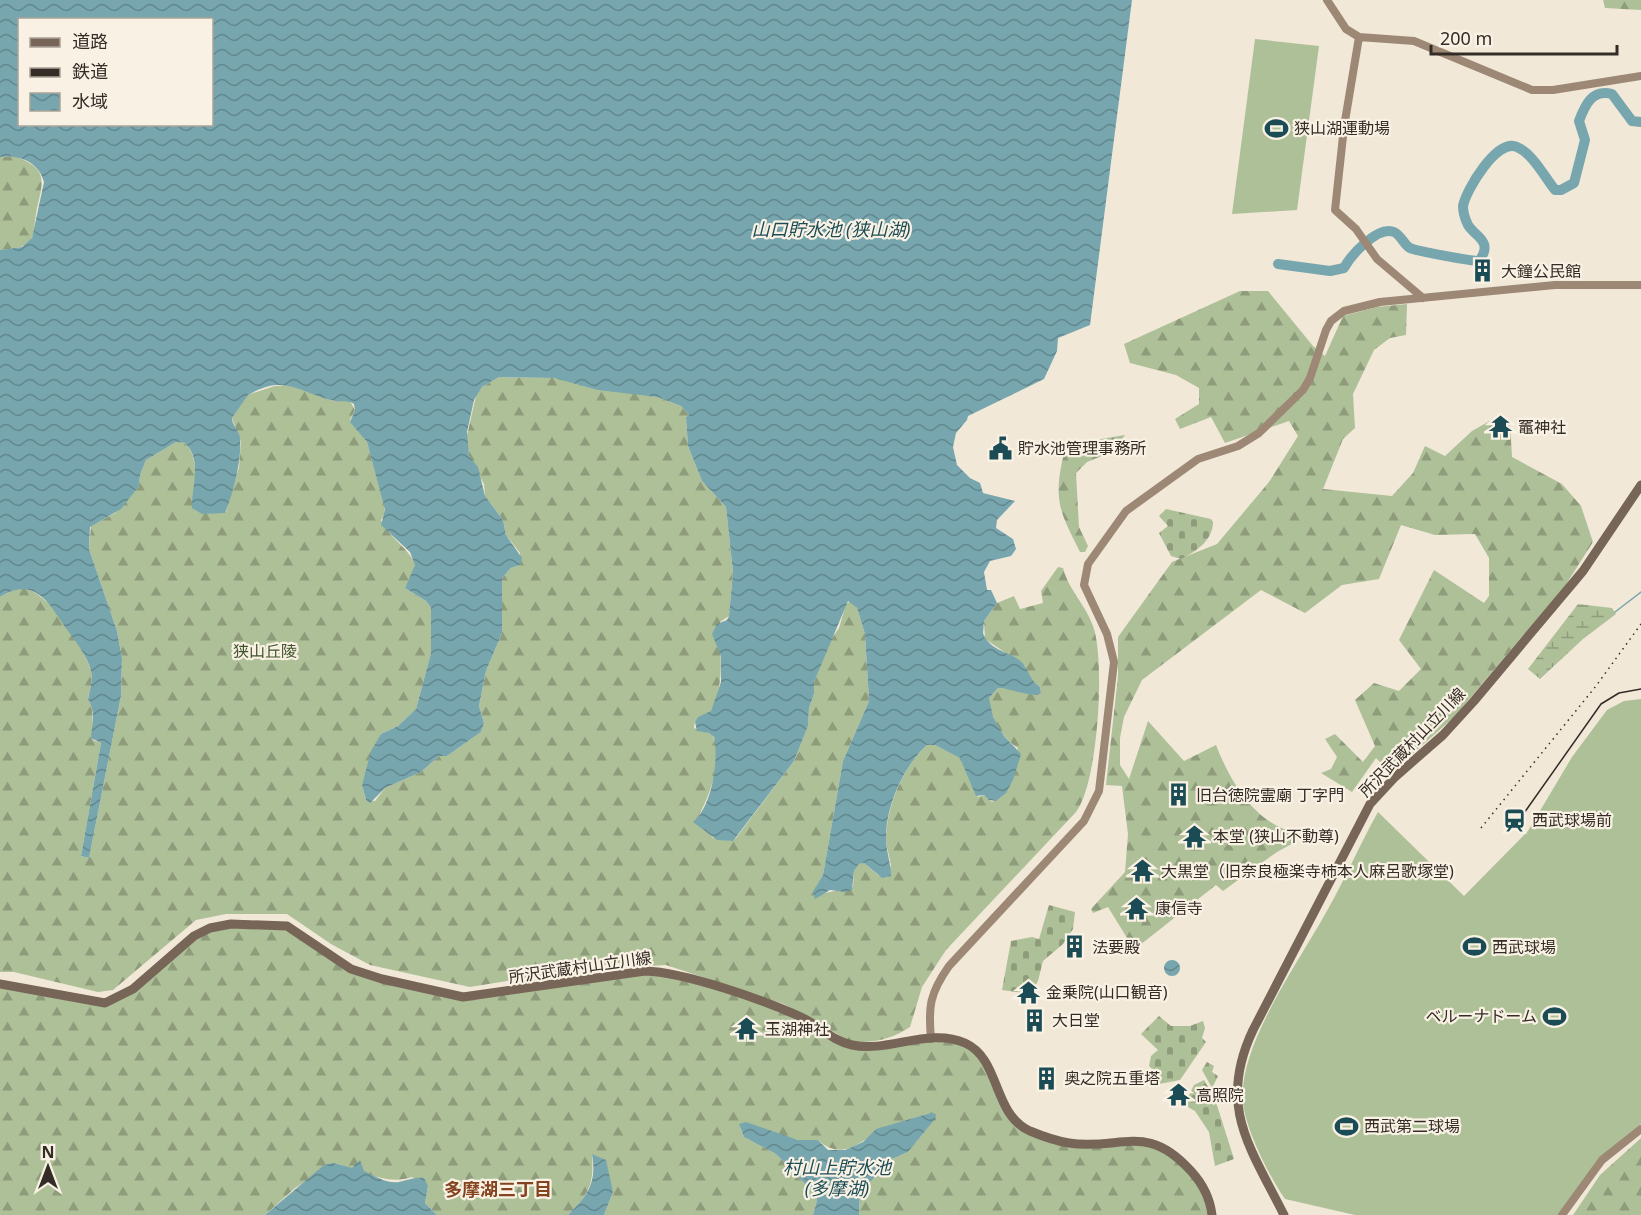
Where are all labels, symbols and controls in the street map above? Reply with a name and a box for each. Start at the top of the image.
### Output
legend [18,18,213,126]
scale bar [1431,18,1617,56]
text: 200 m [1440,26,1492,50]
text: 道路 [72,29,108,53]
text: 鉄道 [72,59,108,83]
text: 水域 [72,89,108,113]
sports icon: 狭山湖運動場 [1263,115,1289,141]
place label: 狭山湖運動場 [1294,117,1390,139]
water label: 山口貯水池 (狭山湖) [751,217,911,241]
building icon: 大鐘公民館 [1470,258,1496,284]
place label: 大鐘公民館 [1501,260,1581,282]
temple icon: 竈神社 [1487,414,1513,440]
place label: 竈神社 [1518,416,1566,438]
public building icon: 貯水池管理事務所 [987,435,1013,461]
place label: 貯水池管理事務所 [1018,437,1146,459]
park label: 狭山丘陵 [233,640,297,662]
street label: 所沢武蔵村山立川線 [1354,683,1470,801]
building icon: 旧台徳院霊廟 丁字門 [1165,782,1191,808]
place label: 旧台徳院霊廟 丁字門 [1196,784,1344,806]
station icon: 西武球場前 [1501,807,1527,833]
place label: 西武球場前 [1532,809,1612,831]
temple icon: 本堂 (狭山不動尊) [1182,823,1208,849]
place label: 本堂 (狭山不動尊) [1213,825,1339,847]
temple icon: 大黒堂（旧奈良極楽寺柿本人麻呂歌塚堂) [1130,858,1156,884]
place label: 大黒堂（旧奈良極楽寺柿本人麻呂歌塚堂) [1161,860,1454,882]
temple icon: 康信寺 [1124,895,1150,921]
place label: 康信寺 [1155,897,1203,919]
building icon: 法要殿 [1061,934,1087,960]
sports icon: 西武球場 [1461,934,1487,960]
place label: 法要殿 [1092,936,1140,958]
place label: 西武球場 [1492,936,1556,958]
street label: 所沢武蔵村山立川線 [507,946,653,988]
temple icon: 金乗院(山口観音) [1015,979,1041,1005]
place label: 金乗院(山口観音) [1046,981,1168,1003]
sports icon: ベルーナドーム [1542,1003,1568,1029]
place label: ベルーナドーム [1425,1005,1537,1027]
building icon: 大日堂 [1021,1007,1047,1033]
place label: 大日堂 [1052,1009,1100,1031]
temple icon: 玉湖神社 [734,1016,760,1042]
place label: 玉湖神社 [765,1018,829,1040]
building icon: 奥之院五重塔 [1033,1065,1059,1091]
place label: 奥之院五重塔 [1064,1067,1160,1089]
temple icon: 高照院 [1165,1082,1191,1108]
place label: 高照院 [1196,1084,1244,1106]
sports icon: 西武第二球場 [1333,1113,1359,1139]
place label: 西武第二球場 [1364,1115,1460,1137]
north arrow [18,1137,78,1197]
text: N [41,1141,55,1163]
water label: 村山上貯水池 (多摩湖) [783,1155,893,1200]
district label: 多摩湖三丁目 [444,1177,552,1201]

